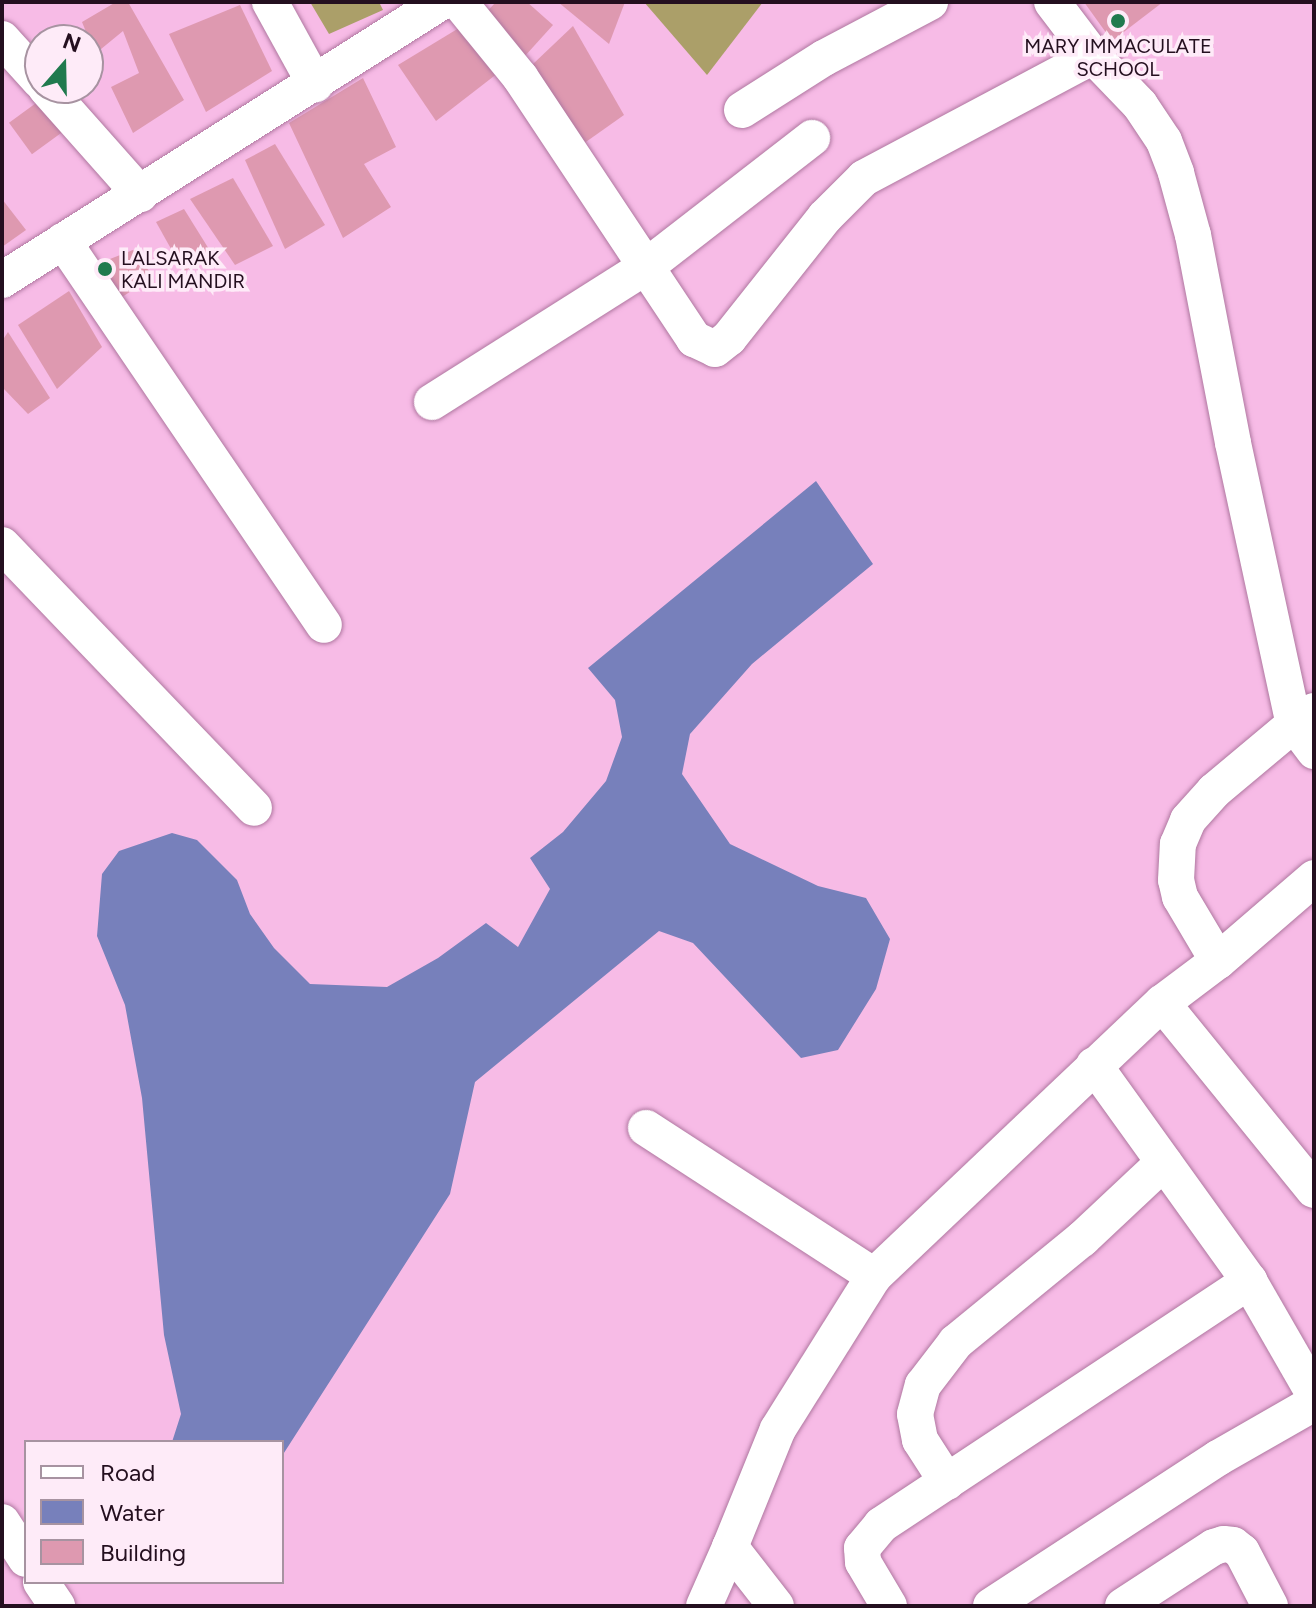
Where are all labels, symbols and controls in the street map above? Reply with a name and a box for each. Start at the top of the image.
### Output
marker: MARY IMMACULATE SCHOOL [1109,12,1127,30]
north arrow [24,24,104,104]
text: N [59,27,84,58]
place label: MARY IMMACULATE SCHOOL [1024,34,1212,81]
place label: LALSARAK KALI MANDIR [121,246,245,293]
marker: LALSARAK KALI MANDIR [96,260,114,278]
legend [24,1440,284,1584]
text: Road [100,1458,155,1487]
text: Water [100,1498,165,1527]
text: Building [100,1538,186,1567]

